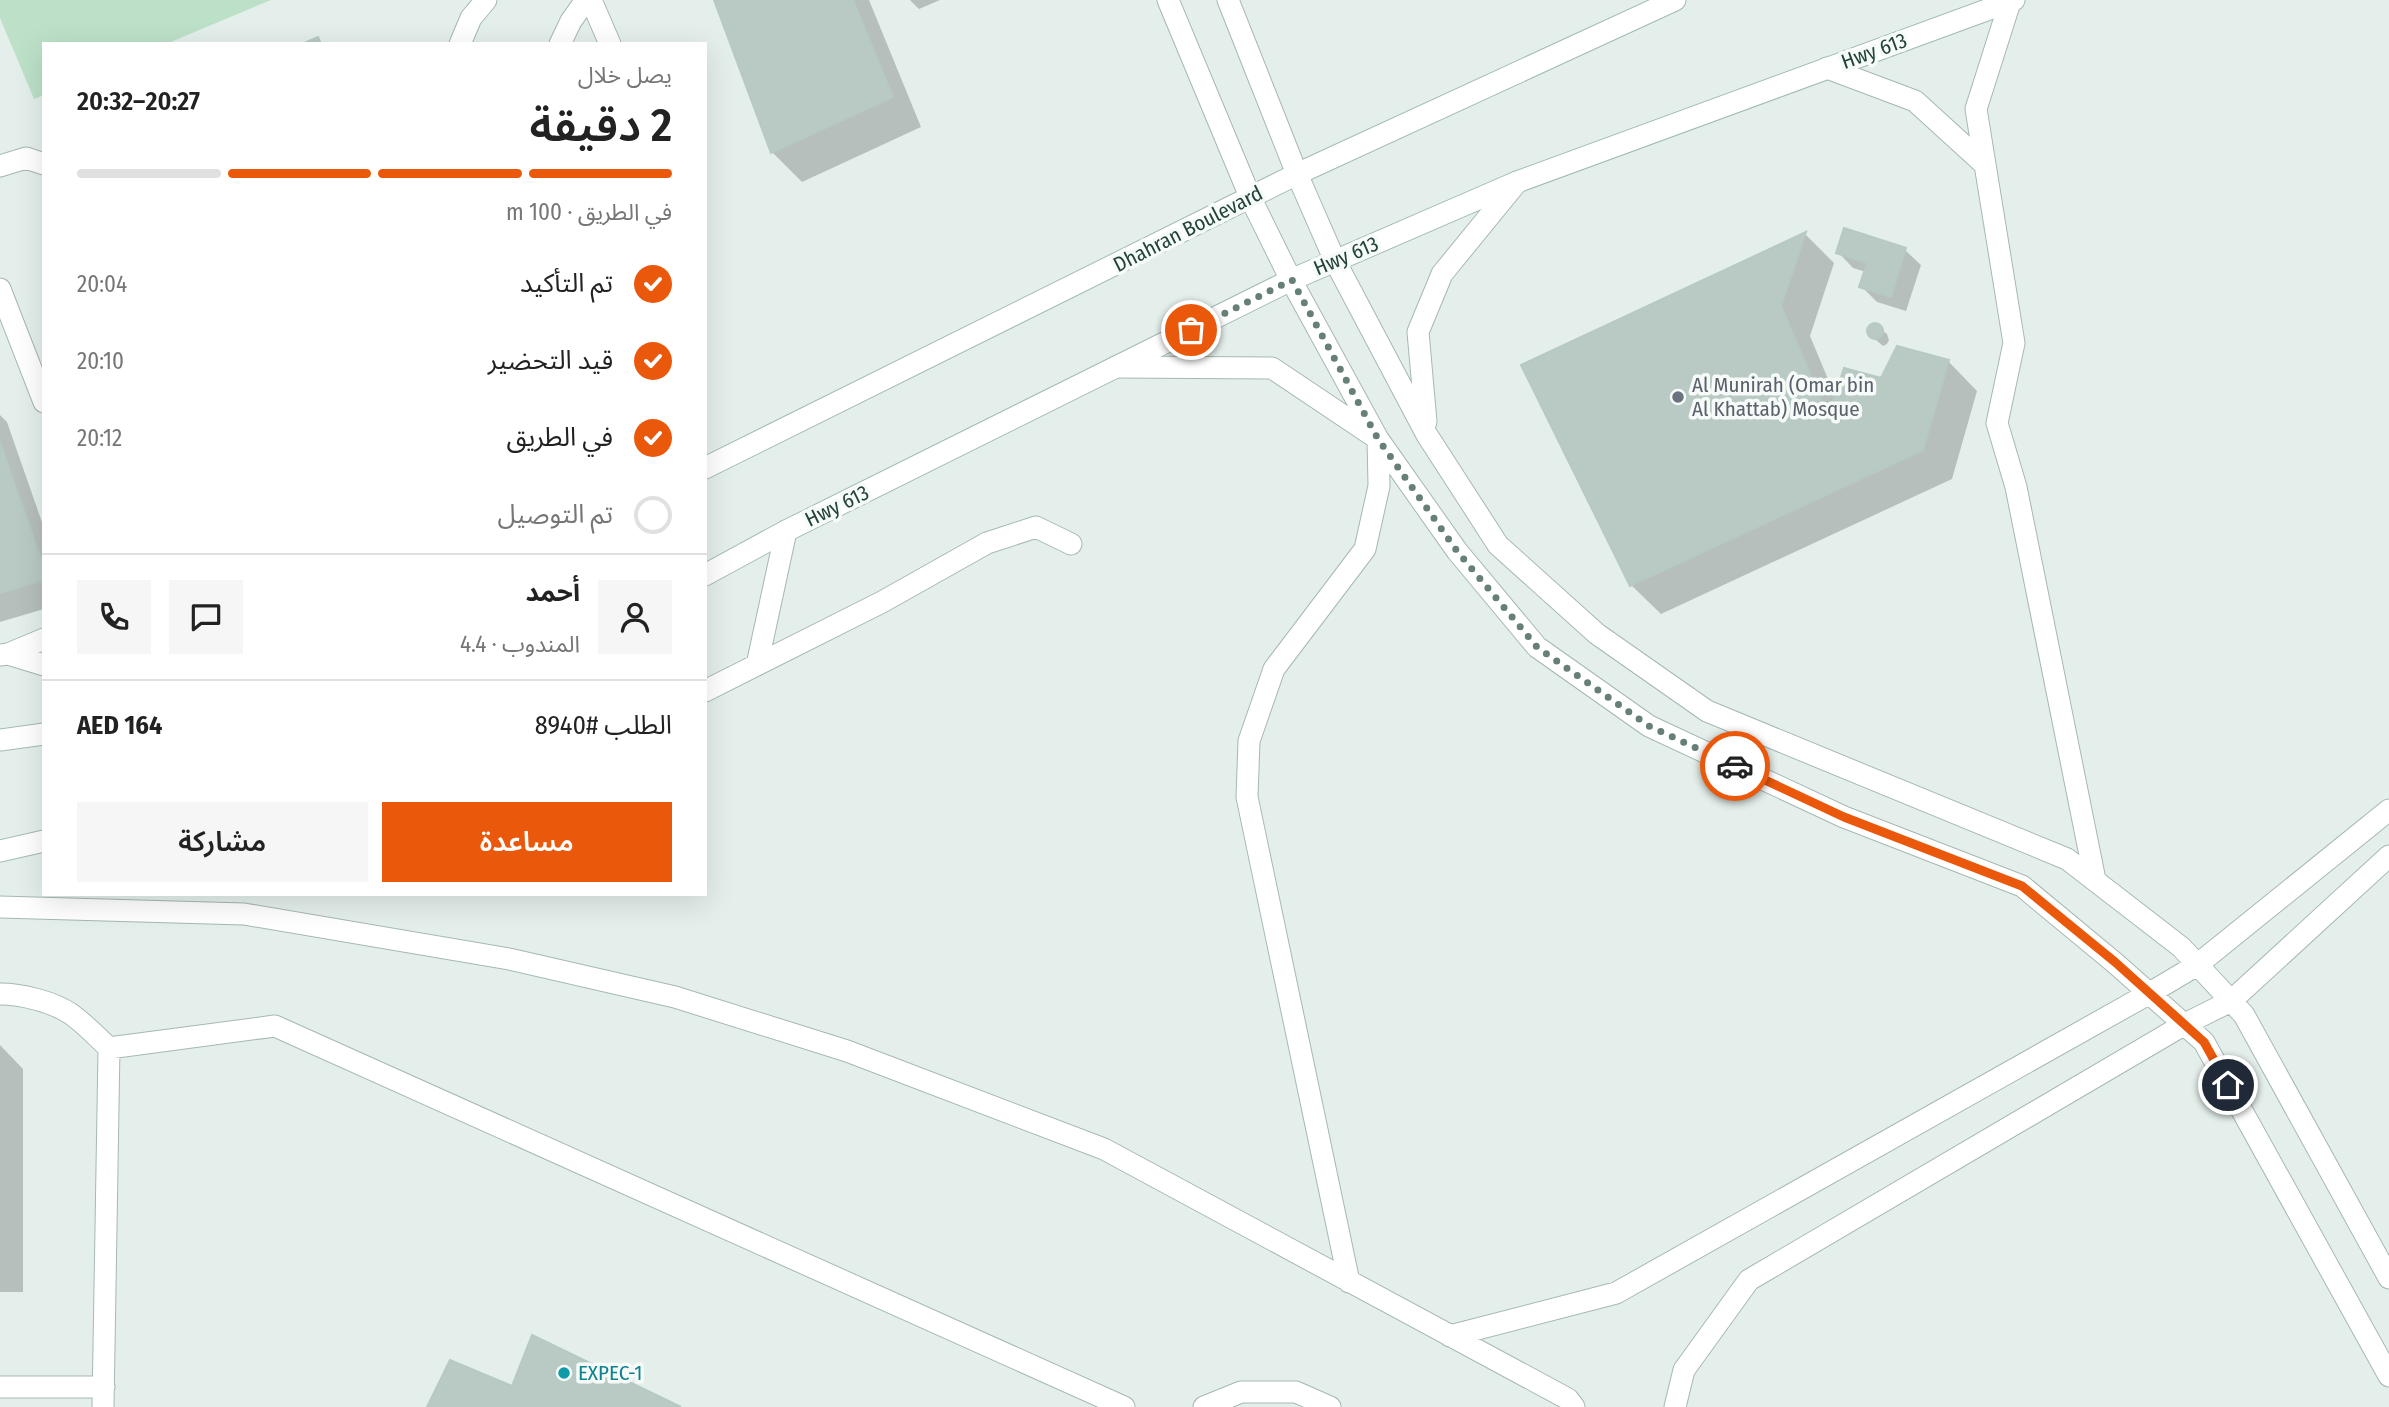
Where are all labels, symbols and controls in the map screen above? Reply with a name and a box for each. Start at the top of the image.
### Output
street label: Hwy 613 [1838,27,1910,75]
text: يصل خلال [578,61,672,89]
text: 20:27–20:32 [77,86,200,117]
text: 2 دقيقة [529,98,672,153]
street label: Dhahran Boulevard [1109,180,1267,278]
text: في الطريق · 100 m [506,198,672,226]
street label: Hwy 613 [1310,231,1382,281]
icon: check [634,265,672,303]
text: تم التأكيد [520,268,613,299]
text: 20:04 [77,270,127,298]
pin [1161,300,1221,360]
icon: bag [1172,311,1210,349]
icon: check [634,342,672,380]
text: قيد التحضير [488,345,613,376]
text: 20:10 [77,347,124,375]
place label: Al Munirah (Omar bin Al Khattab) Mosque [1692,372,1874,422]
marker: Al Munirah (Omar bin Al Khattab) Mosque [1670,389,1686,405]
icon: check [634,419,672,457]
text: في الطريق [506,422,613,453]
text: 20:12 [77,424,122,452]
street label: Hwy 613 [801,479,873,533]
text: تم التوصيل [497,499,613,530]
text: أحمد [526,577,580,608]
button: phone [77,580,151,654]
button: chat [169,580,243,654]
button: person [598,580,672,654]
text: المندوب · 4.4 [460,630,580,658]
text: AED 164 [77,710,162,741]
text: الطلب #8940 [535,710,672,741]
courier [1700,731,1770,801]
icon: car [1716,747,1754,785]
button: مشاركة [77,802,368,882]
button: مساعدة [382,802,672,882]
pin [2198,1055,2258,1115]
icon: home [2209,1066,2247,1104]
place label: EXPEC-1 [578,1360,643,1386]
marker: EXPEC-1 [556,1365,572,1381]

